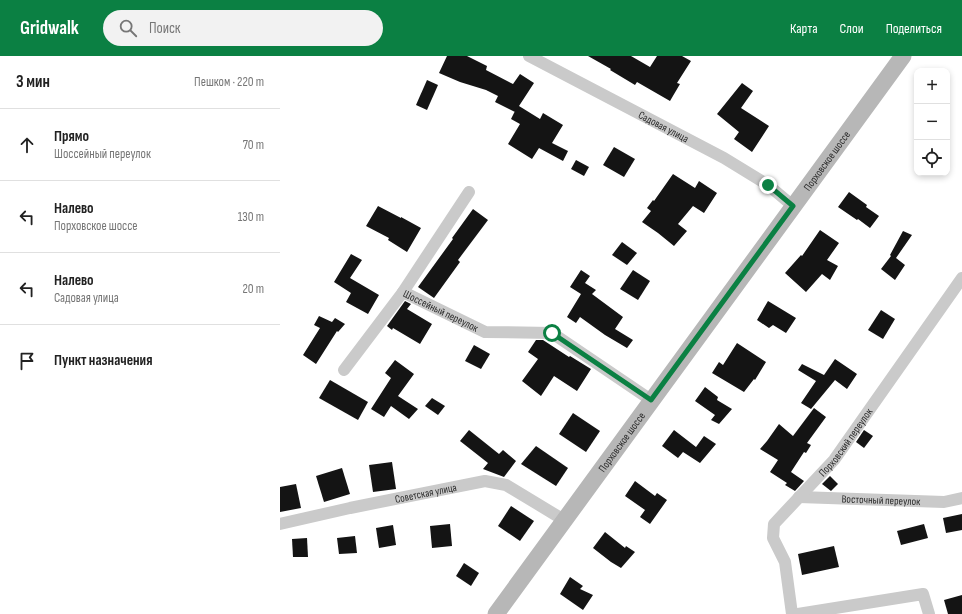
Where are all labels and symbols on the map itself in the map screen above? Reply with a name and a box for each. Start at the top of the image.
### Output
street label: Садовая улица [636,108,691,145]
street label: Порховское шоссе [800,128,853,193]
route end [759,176,777,194]
street label: Шоссейный переулок [401,287,481,335]
route start [543,324,561,342]
street label: Порховский переулок [816,405,875,479]
street label: Порховское шоссе [595,409,648,474]
street label: Советская улица [394,480,458,505]
street label: Восточный переулок [841,492,921,508]

